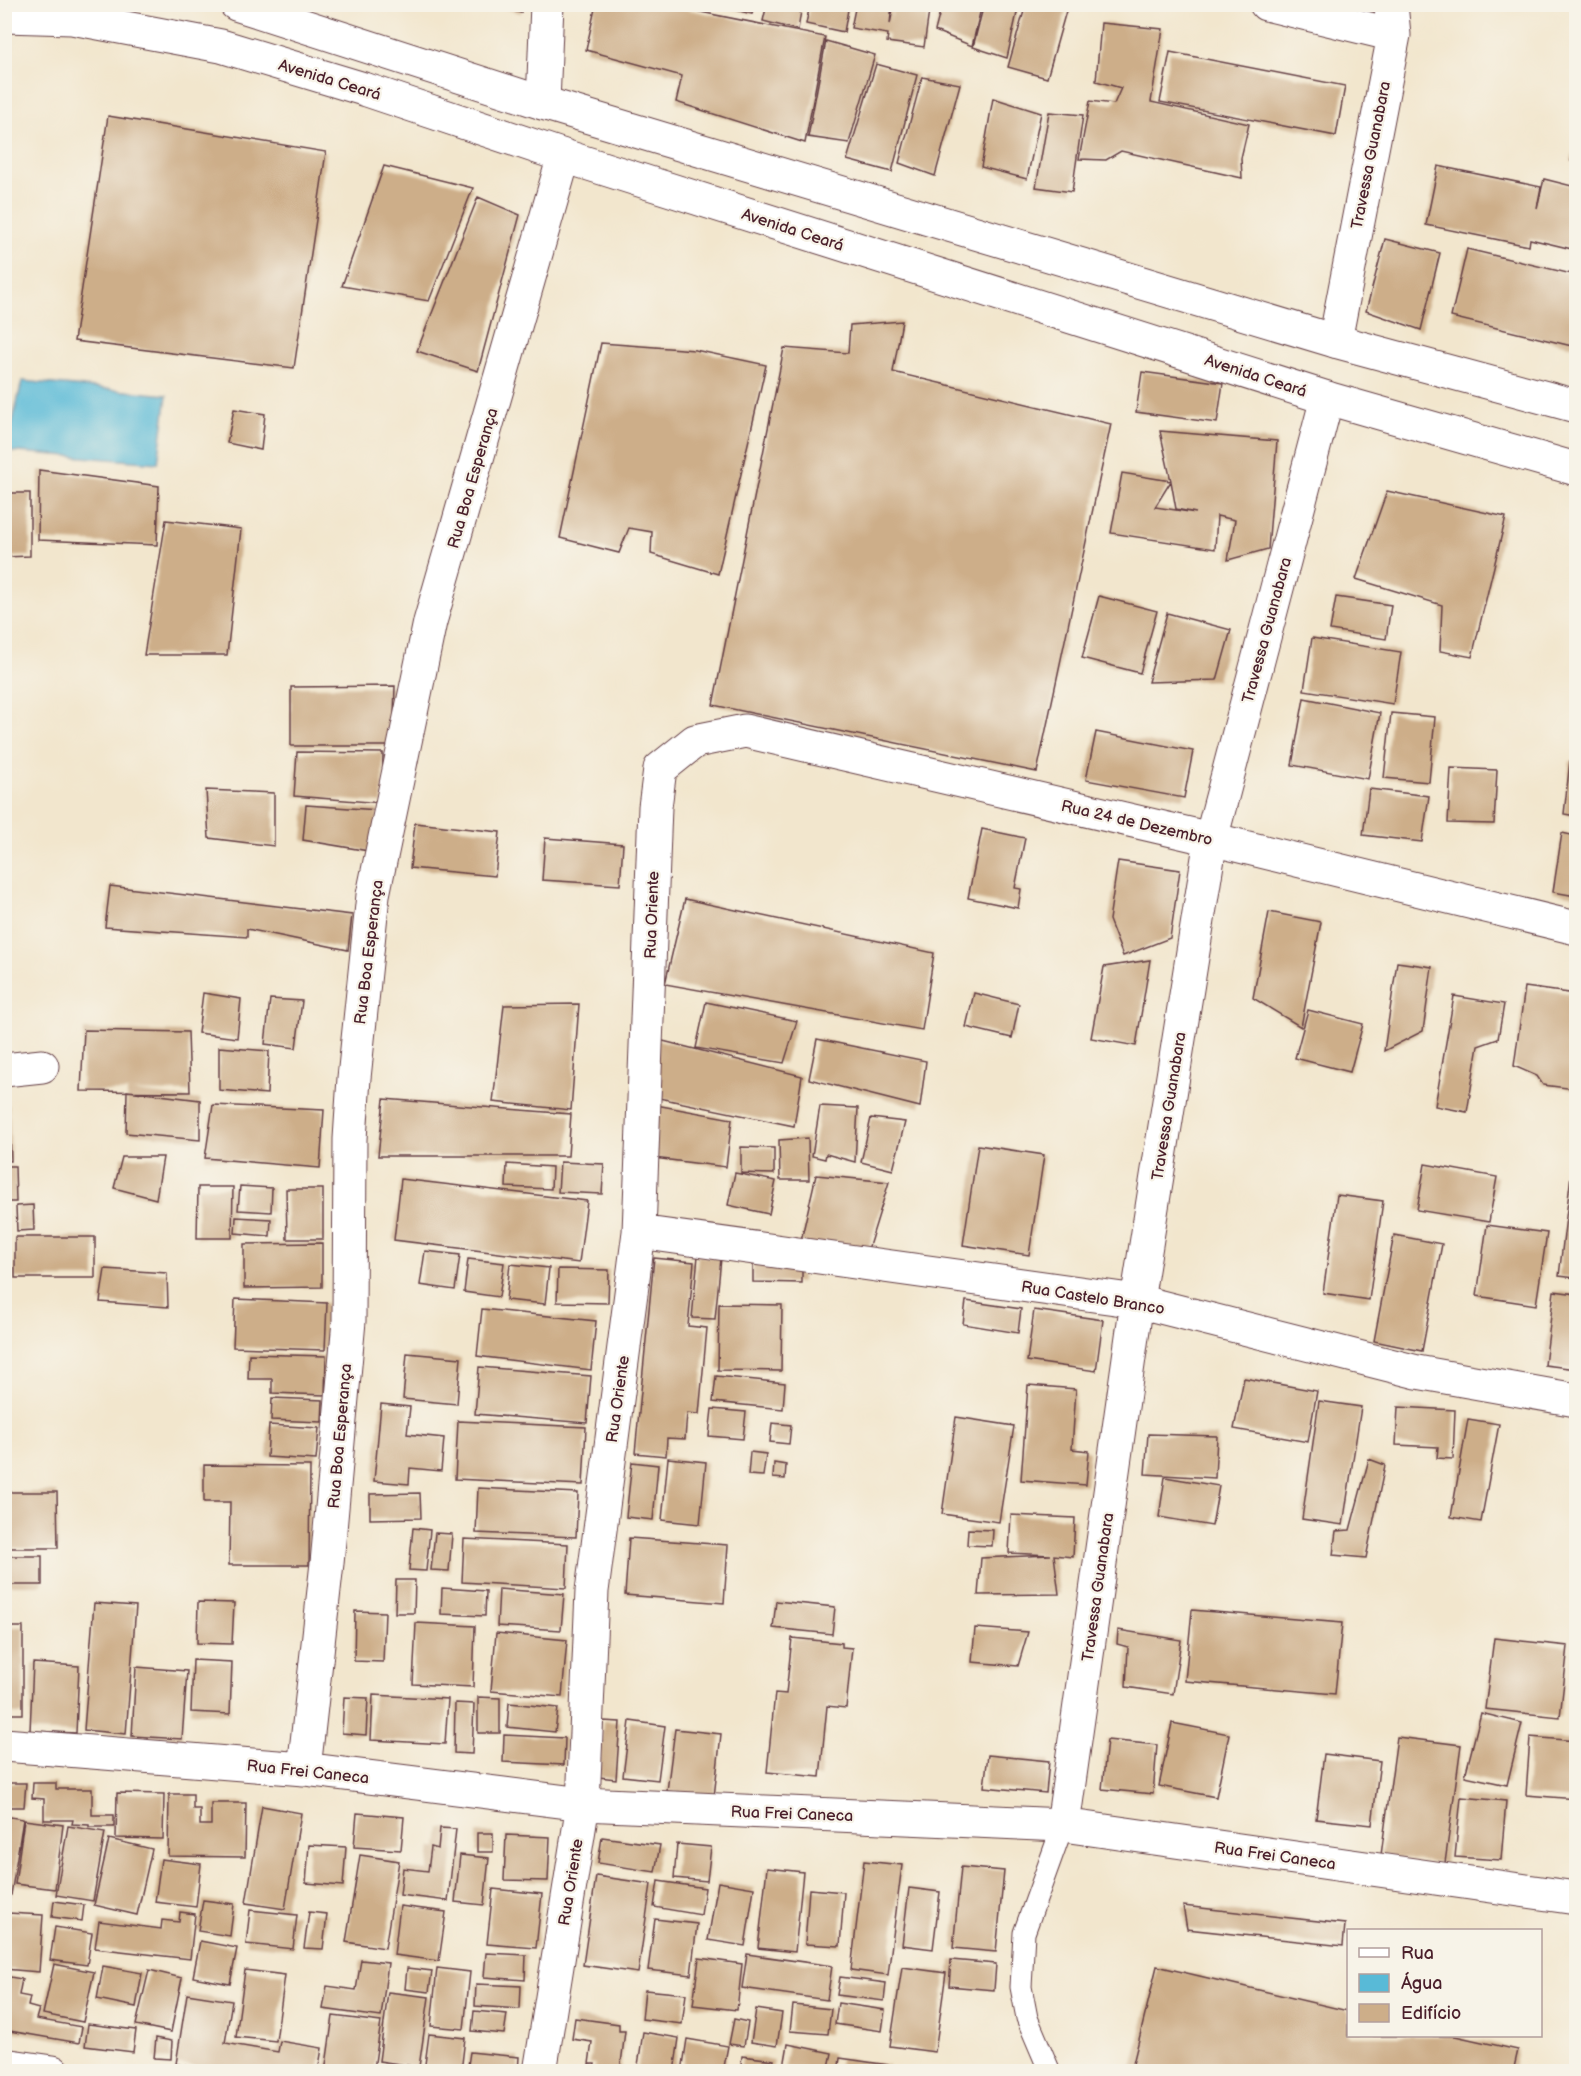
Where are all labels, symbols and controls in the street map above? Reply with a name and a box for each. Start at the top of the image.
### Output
street label: Avenida Ceará [276,56,383,105]
street label: Travessa Guanabara [1348,80,1395,231]
street label: Avenida Ceará [739,205,846,256]
street label: Avenida Ceará [1202,351,1309,402]
street label: Rua Boa Esperança [444,406,503,551]
street label: Travessa Guanabara [1239,555,1296,705]
street label: Rua 24 de Dezembro [1059,797,1214,850]
street label: Rua Oriente [641,870,664,959]
street label: Rua Boa Esperança [351,879,388,1026]
street label: Travessa Guanabara [1148,1031,1191,1182]
street label: Rua Castelo Branco [1020,1278,1166,1319]
street label: Rua Oriente [603,1354,634,1444]
street label: Rua Boa Esperança [325,1363,356,1509]
street label: Travessa Guanabara [1079,1512,1118,1663]
street label: Rua Frei Caneca [246,1757,370,1788]
street label: Rua Frei Caneca [730,1803,854,1826]
street label: Rua Oriente [555,1837,588,1927]
street label: Rua Frei Caneca [1213,1839,1337,1874]
legend [1347,1929,1542,2037]
text: Rua [1401,1943,1434,1964]
text: Água [1401,1971,1442,1994]
text: Edifício [1401,2003,1461,2024]

